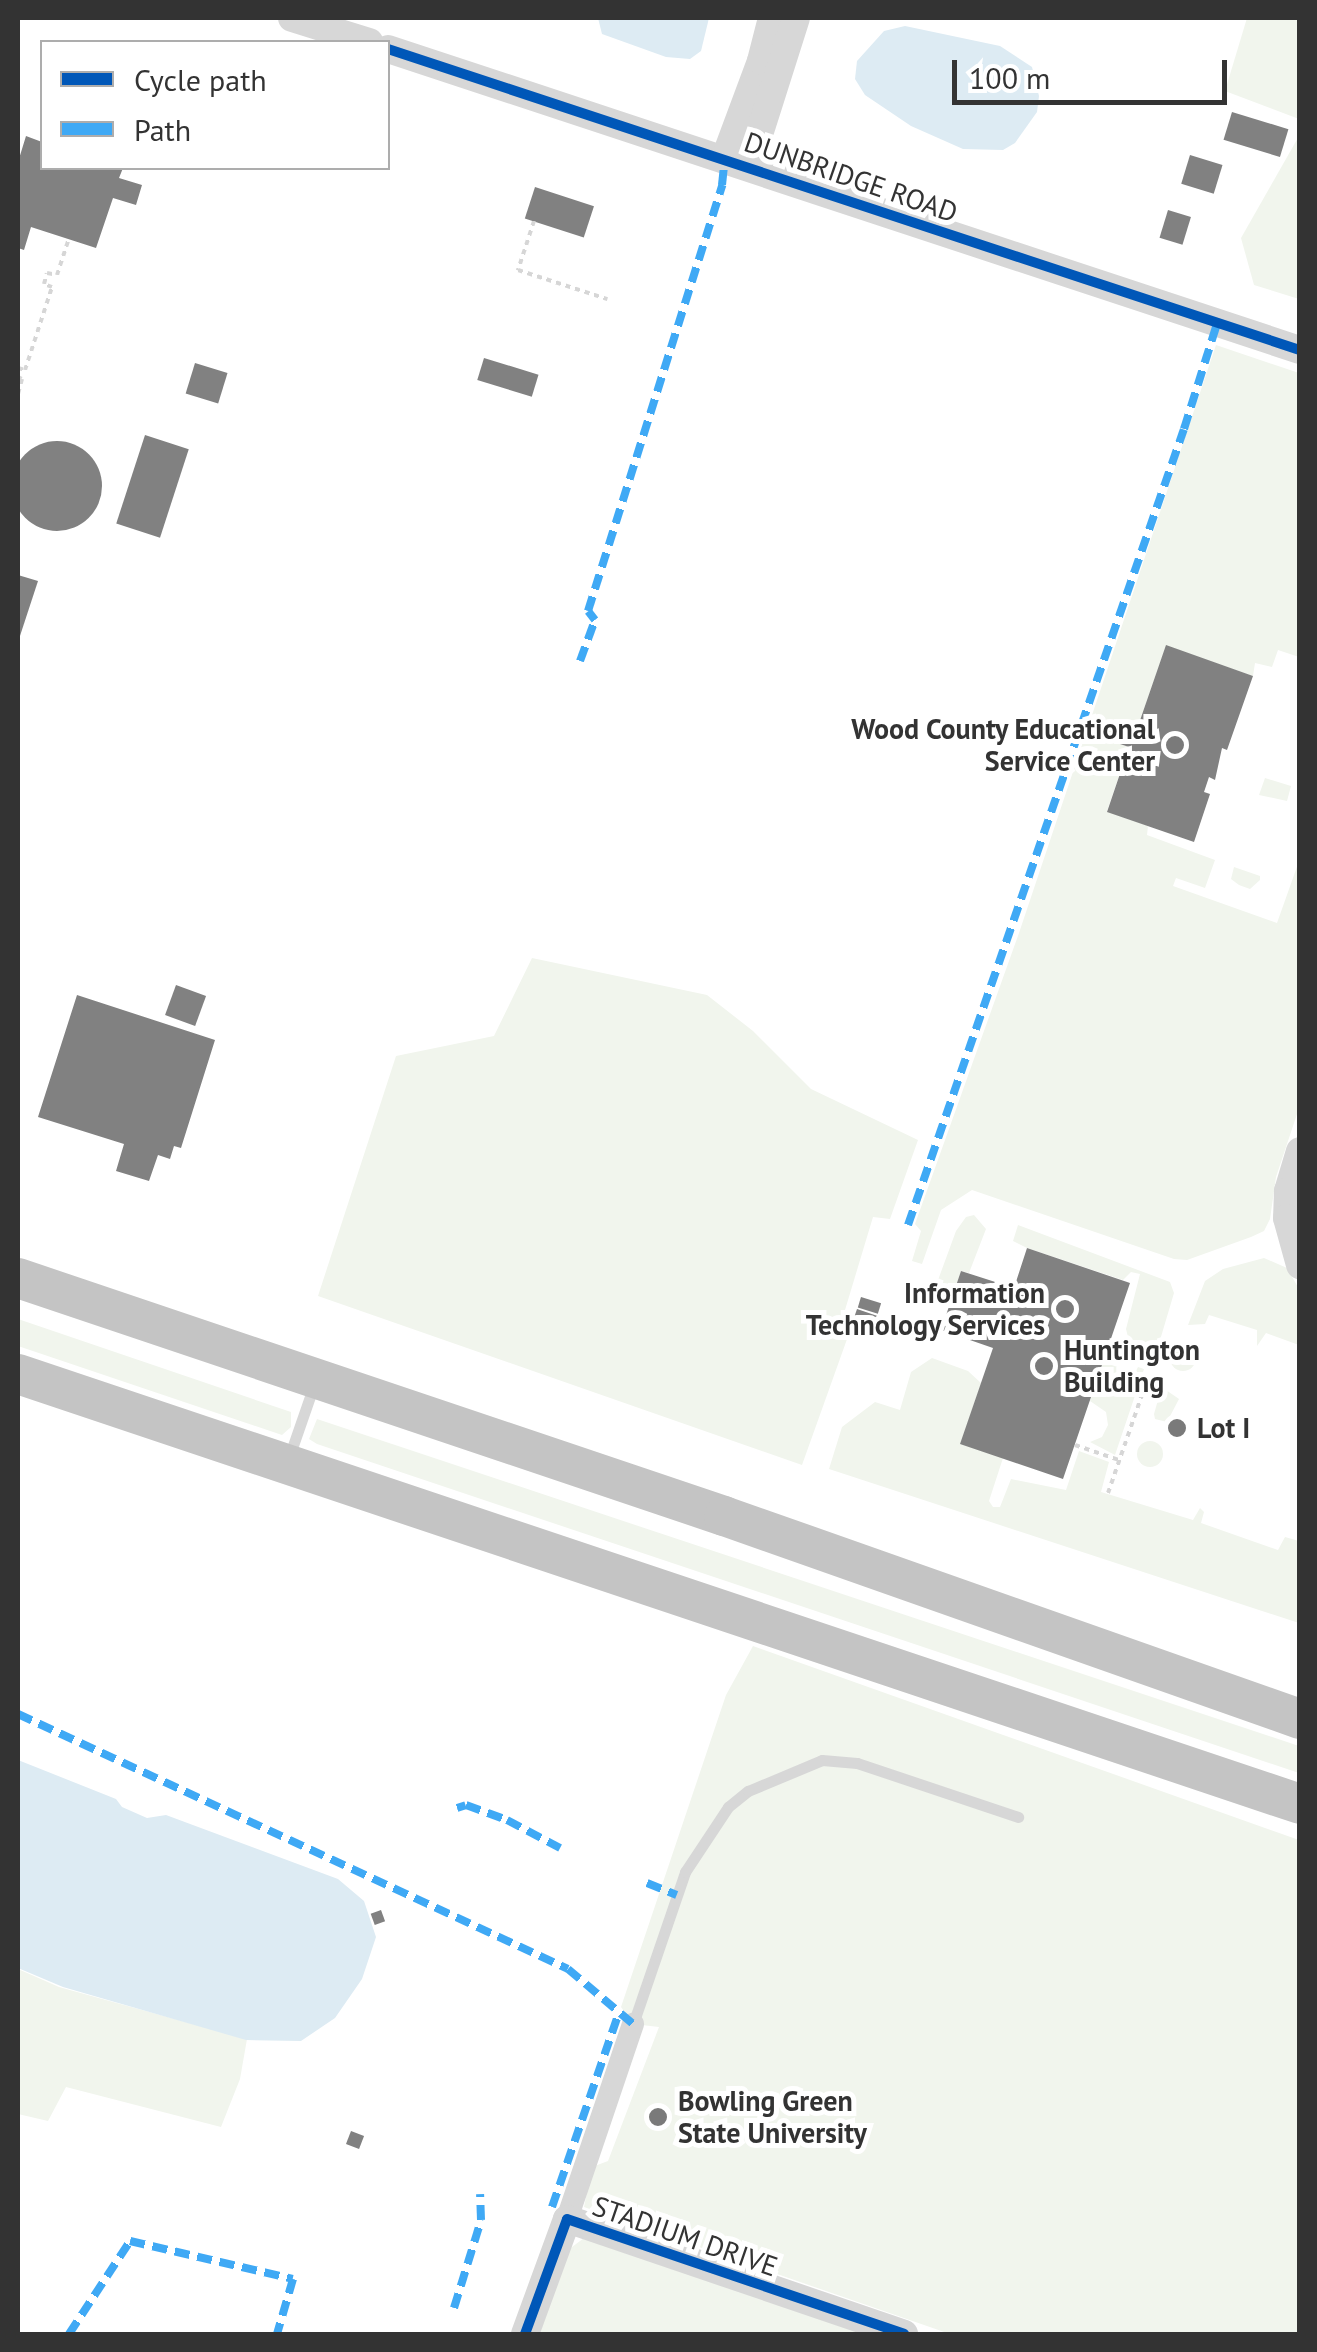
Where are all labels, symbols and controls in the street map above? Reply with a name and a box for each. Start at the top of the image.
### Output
legend [40,40,390,170]
scale bar [957,40,1232,102]
text: 100 m [969,58,1050,97]
text: Cycle path [134,60,267,99]
text: Path [134,110,191,149]
street label: DUNBRIDGE ROAD [740,125,962,229]
place label: Wood County Educational Service Center [850,712,1155,778]
marker: Wood County Educational Service Center [1164,734,1186,756]
place label: Information Technology Services [805,1276,1045,1342]
marker: Information Technology Services [1054,1298,1076,1320]
place label: Huntington Building [1064,1333,1200,1399]
marker: Huntington Building [1033,1355,1055,1377]
place label: Lot I [1197,1411,1250,1445]
marker: Lot I [1166,1417,1188,1439]
place label: Bowling Green State University [678,2084,867,2150]
marker: Bowling Green State University [647,2106,669,2128]
street label: STADIUM DRIVE [588,2189,782,2283]

